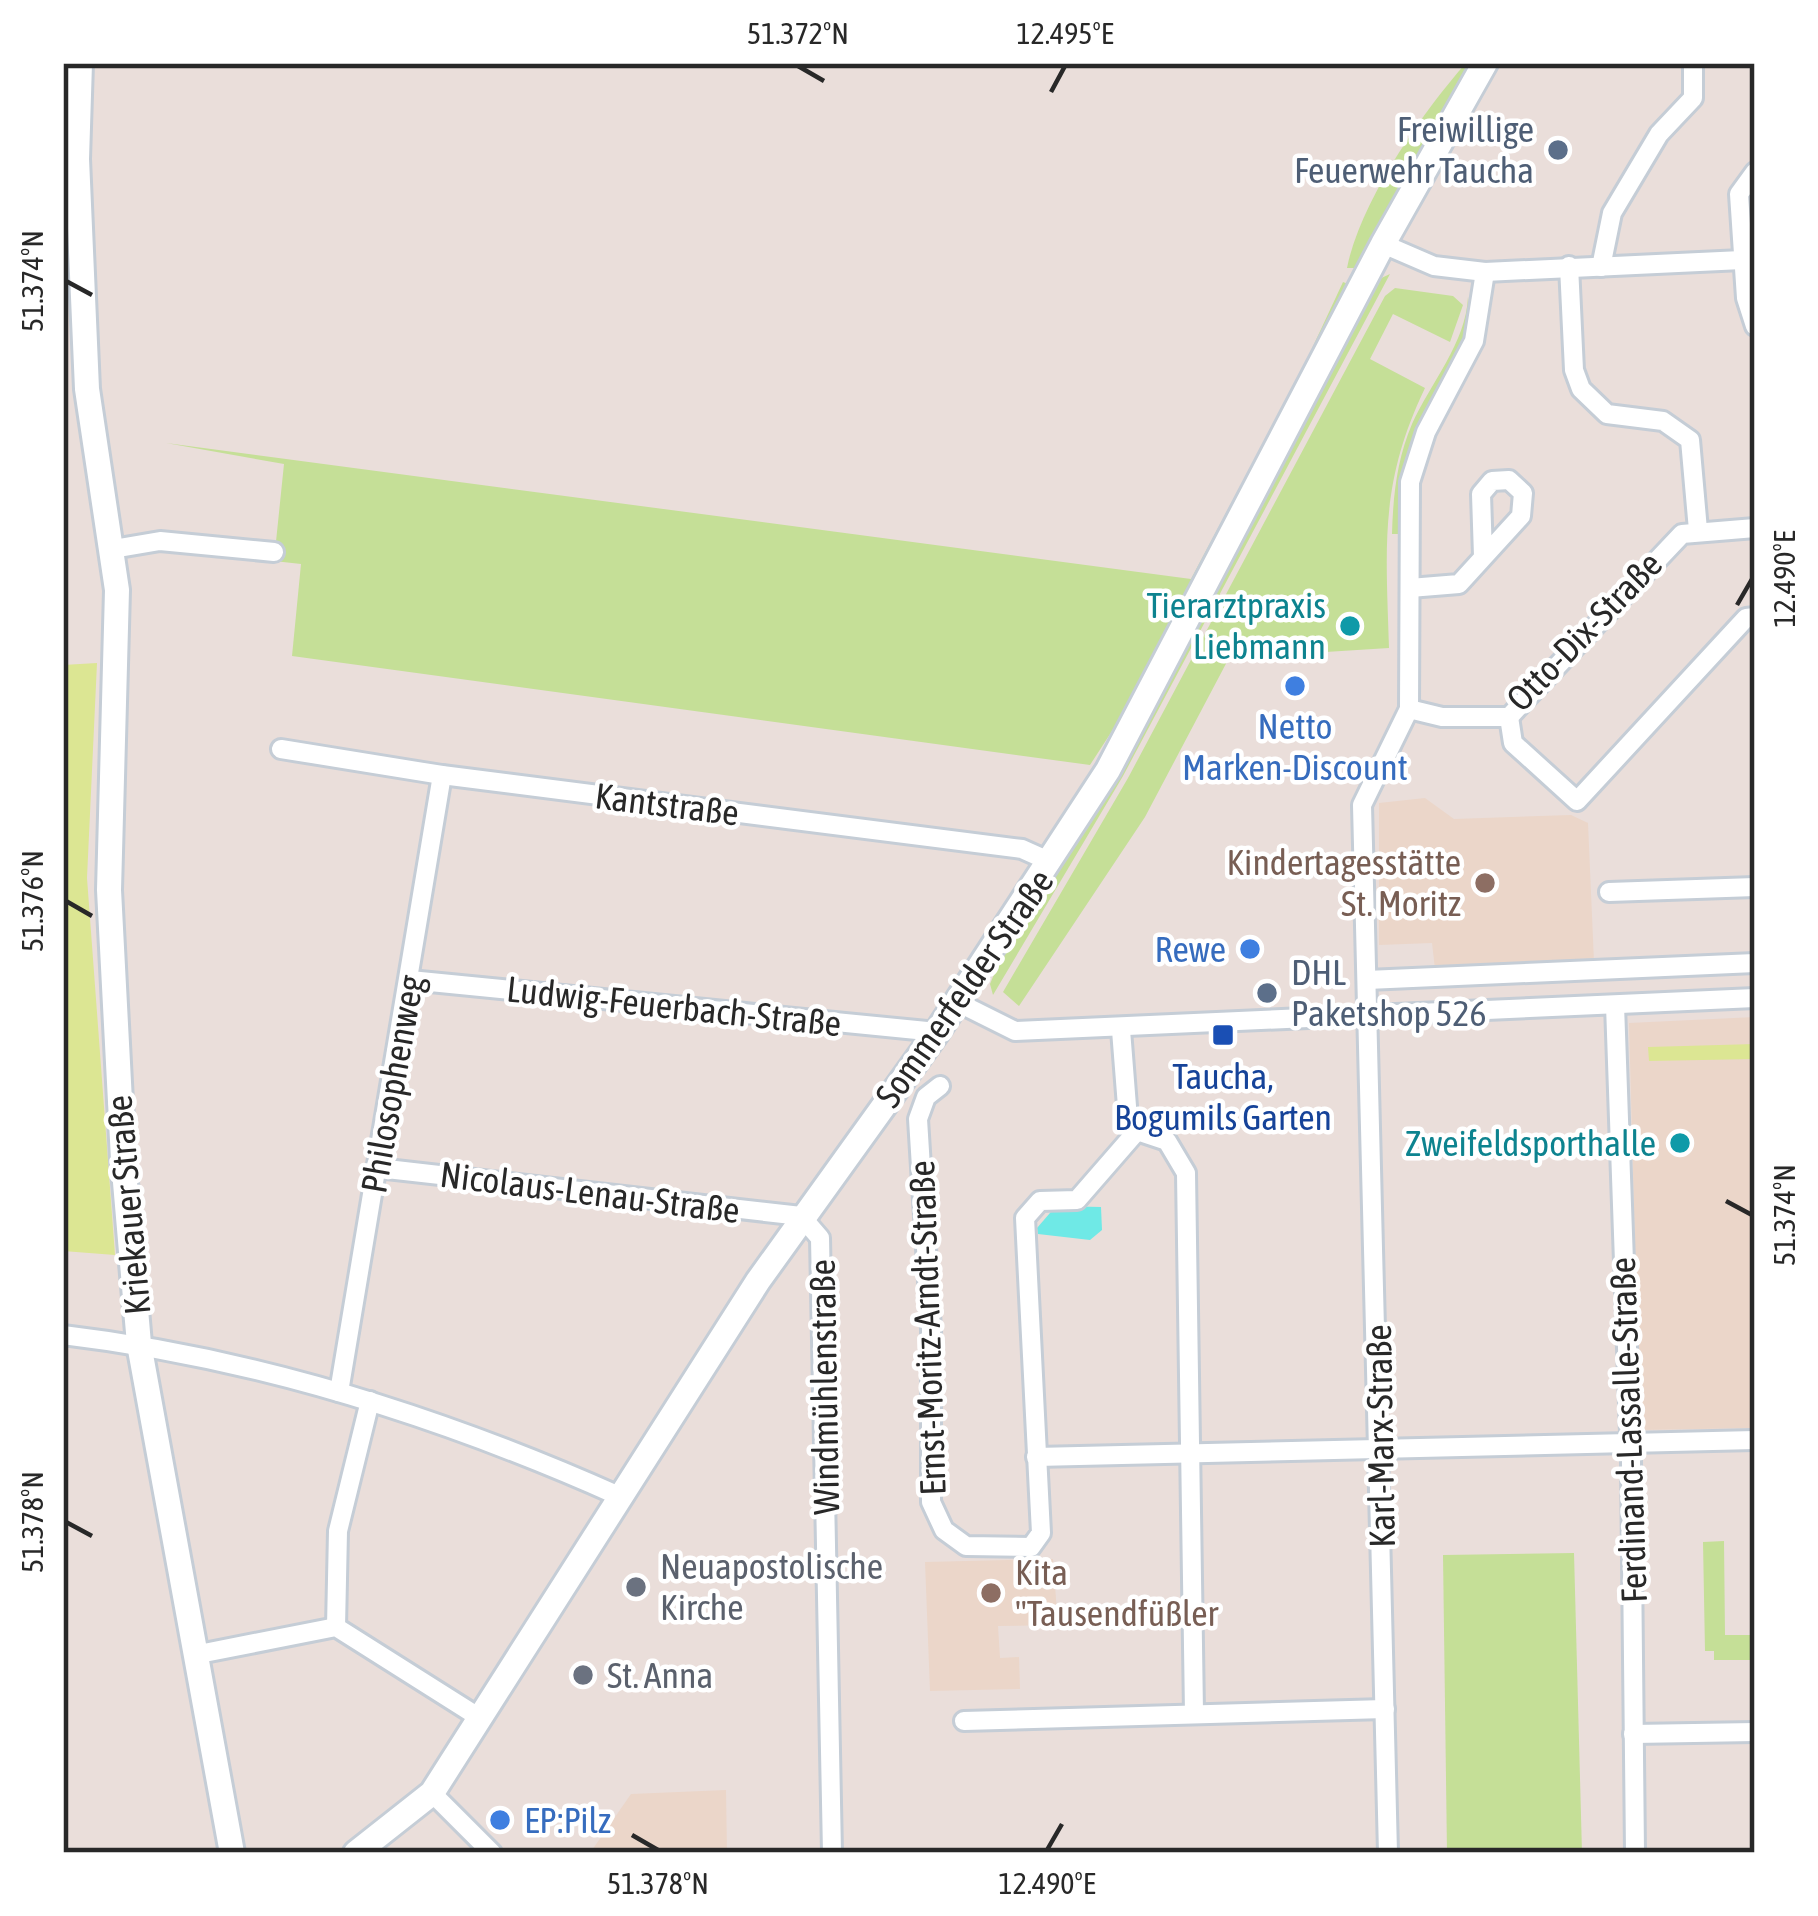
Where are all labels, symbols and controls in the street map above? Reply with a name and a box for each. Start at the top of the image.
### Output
text: 51.372°N [747,16,849,50]
text: 12.495°E [1017,16,1114,50]
place label: Freiwillige Feuerwehr Taucha [1294,108,1534,191]
marker: Freiwillige Feuerwehr Taucha [1545,137,1571,163]
text: 51.374°N [15,230,49,332]
text: 12.490°E [1767,530,1801,627]
street label: Otto-Dix-Straße [1498,543,1670,719]
place label: Tierarztpraxis Liebmann [1146,584,1326,667]
marker: Tierarztpraxis Liebmann [1337,613,1363,639]
marker: Netto Marken-Discount [1282,673,1308,699]
place label: Netto Marken-Discount [1182,705,1408,788]
street label: Kantstraße [593,774,741,834]
place label: Kindertagesstätte St. Moritz [1226,841,1461,924]
text: 51.376°N [15,850,49,952]
street label: Sommerfelder Straße [866,861,1062,1115]
marker: Kindertagesstätte St. Moritz [1472,870,1498,896]
place label: Rewe [1155,928,1226,970]
marker: Rewe [1237,936,1263,962]
place label: DHL Paketshop 526 [1291,951,1486,1034]
street label: Ludwig-Feuerbach-Straße [505,968,843,1044]
street label: Philosophenweg [352,971,432,1196]
marker: DHL Paketshop 526 [1254,980,1280,1006]
marker: Taucha, Bogumils Garten [1210,1022,1236,1048]
place label: Taucha, Bogumils Garten [1114,1055,1332,1138]
street label: Kriekauer Straße [97,1094,159,1316]
place label: Zweifeldsporthalle [1405,1122,1656,1164]
marker: Zweifeldsporthalle [1667,1130,1693,1156]
street label: Nicolaus-Lenau-Straße [438,1153,742,1231]
street label: Ernst-Moritz-Arndt-Straße [900,1160,954,1496]
text: 51.374°N [1767,1164,1801,1266]
street label: Ferdinand-Lassalle-Straße [1601,1256,1655,1604]
street label: Windmühlenstraße [801,1259,847,1515]
street label: Karl-Marx-Straße [1357,1324,1403,1548]
text: 51.378°N [15,1471,49,1573]
place label: Neuapostolische Kirche [660,1545,883,1628]
place label: Kita "Tausendfüßler [1015,1551,1219,1634]
marker: Neuapostolische Kirche [623,1574,649,1600]
marker: Kita "Tausendfüßler [978,1580,1004,1606]
place label: St. Anna [607,1654,713,1696]
marker: St. Anna [570,1662,596,1688]
place label: EP:Pilz [524,1799,611,1841]
marker: EP:Pilz [487,1807,513,1833]
text: 51.378°N [607,1866,709,1900]
text: 12.490°E [999,1866,1096,1900]

